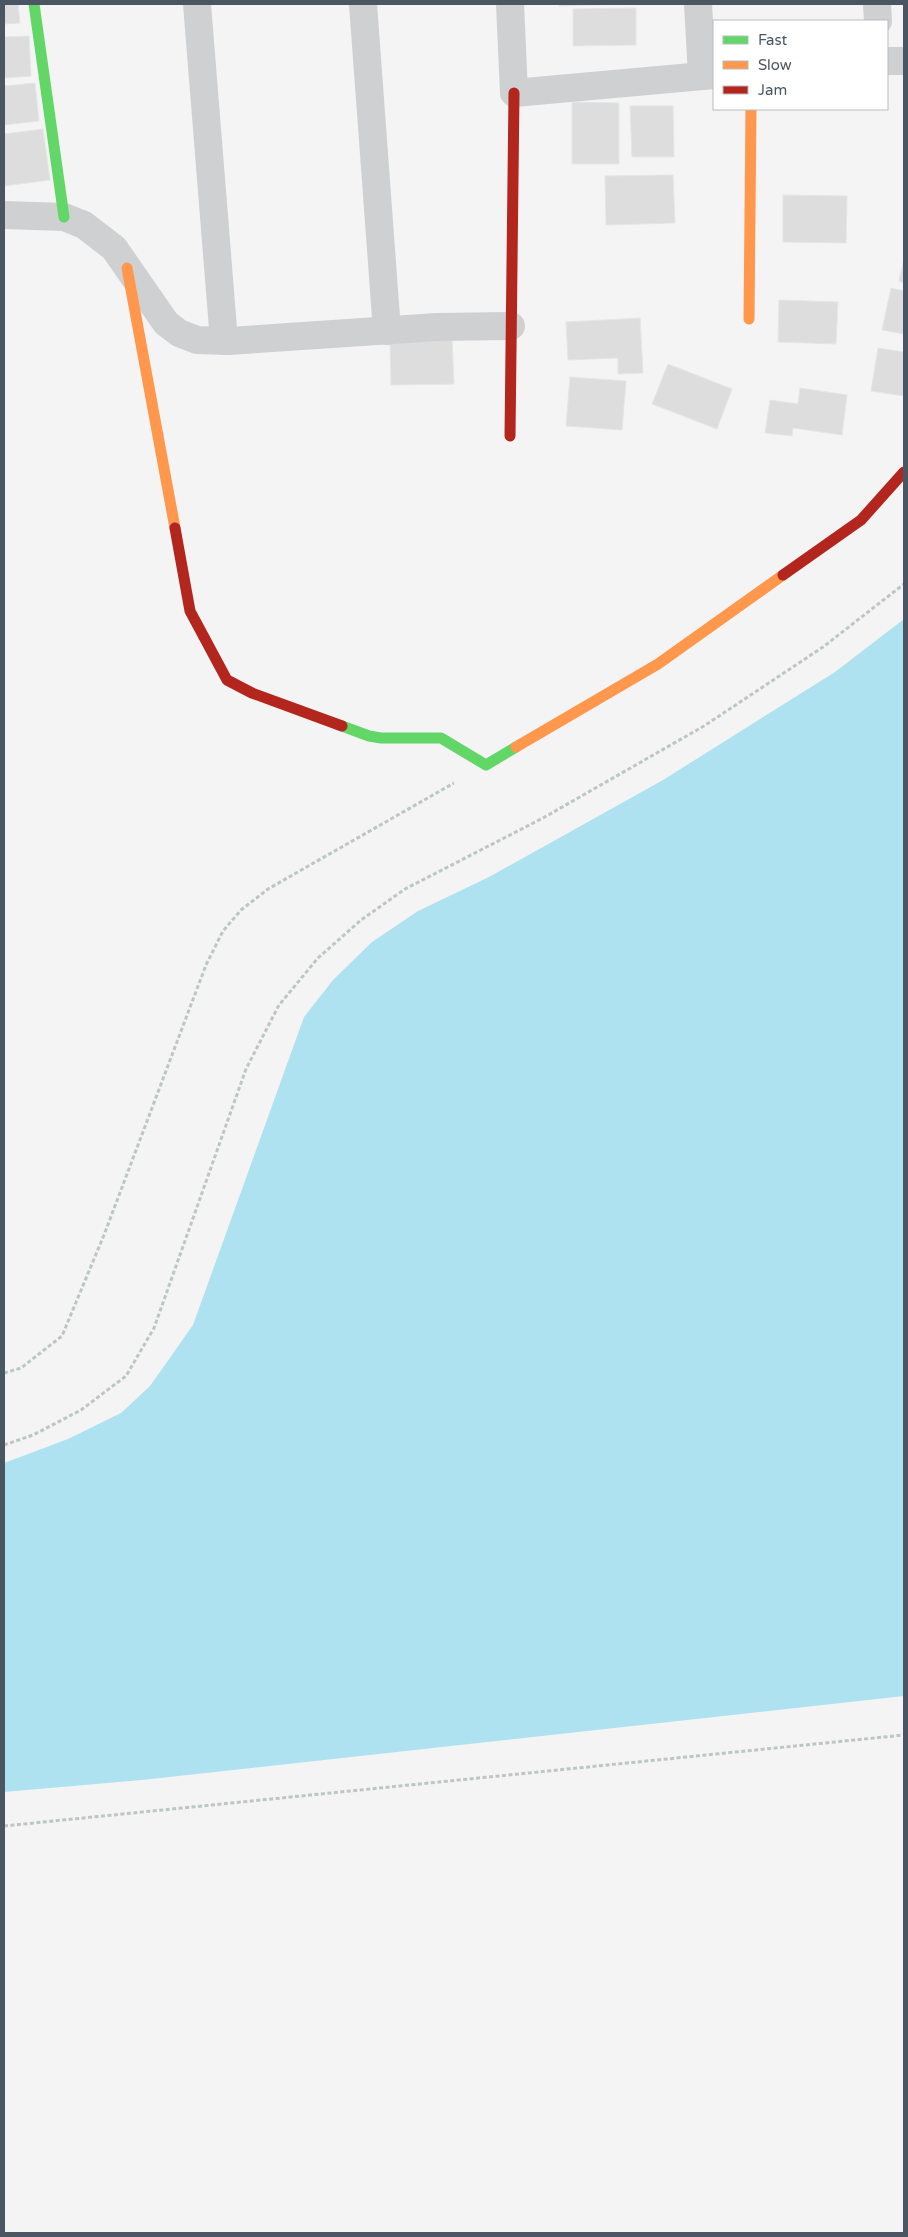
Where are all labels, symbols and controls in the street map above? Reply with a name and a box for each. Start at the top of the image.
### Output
legend [713,20,888,110]
text: Fast [758,31,788,49]
text: Slow [758,56,792,74]
text: Jam [758,81,787,99]

